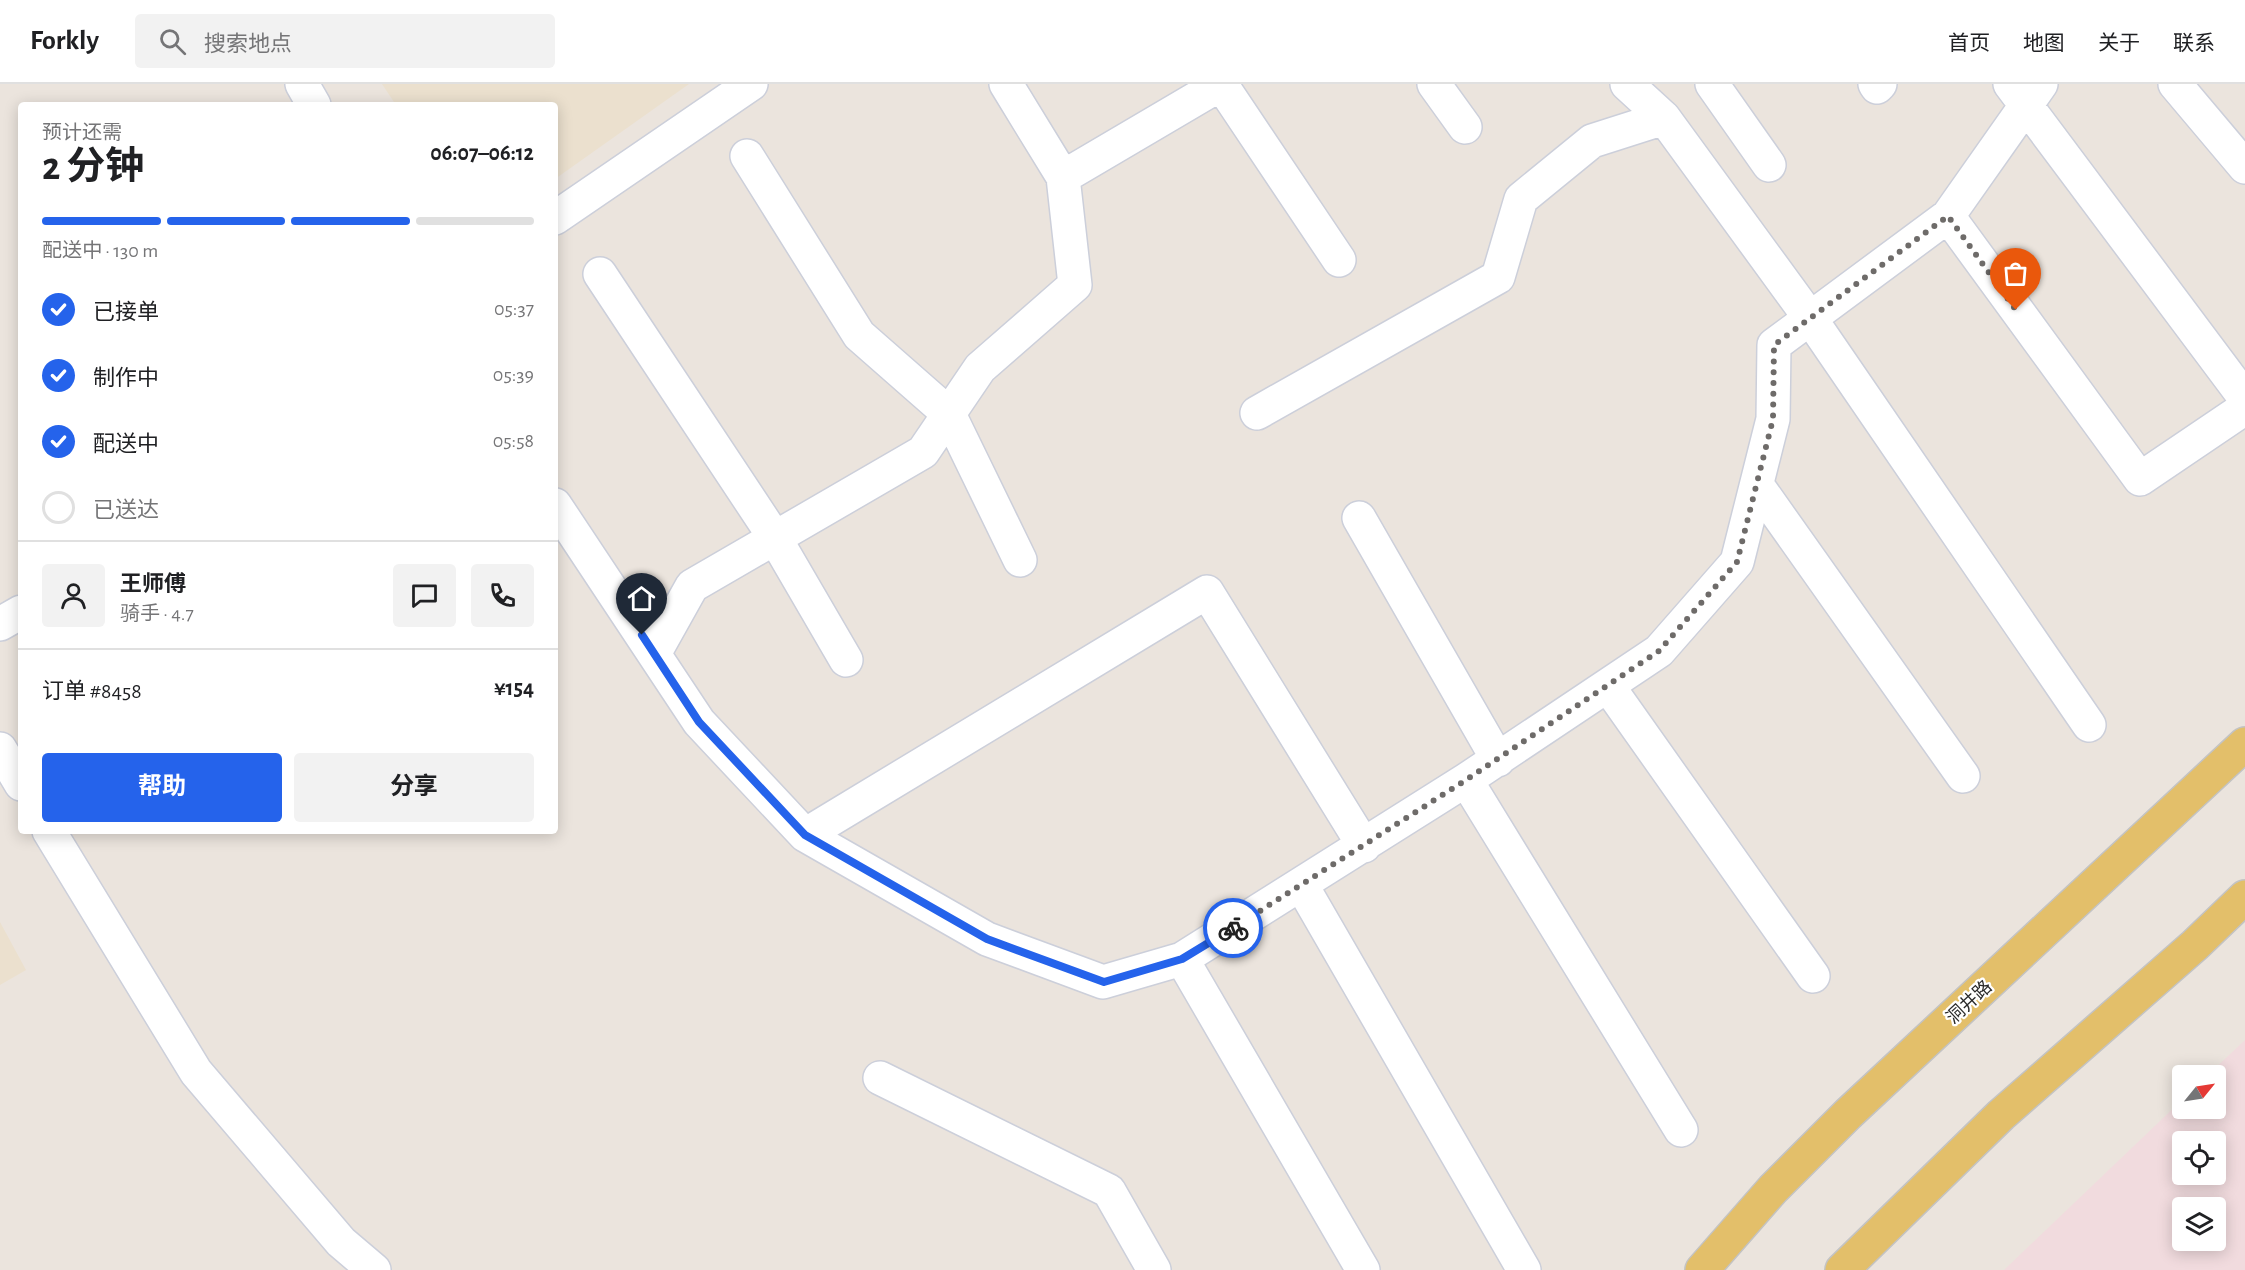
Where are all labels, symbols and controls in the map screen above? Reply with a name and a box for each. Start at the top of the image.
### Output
search box [135,14,555,68]
icon: search [156,25,189,58]
text: Forkly [30,27,99,55]
text: 搜索地点 [204,33,292,55]
text: 首页 [1948,33,1990,54]
text: 地图 [2023,33,2065,54]
text: 关于 [2098,33,2140,54]
text: 联系 [2173,33,2215,54]
text: 预计还需 [42,123,122,143]
text: 06:07–06:12 [430,142,534,164]
text: 2 分钟 [42,148,144,187]
text: 配送中 · 130 m [42,241,158,261]
pin [1990,248,2041,310]
icon: bag [1999,257,2032,290]
icon: check [42,293,75,326]
text: 05:37 [494,299,534,319]
text: 已接单 [93,301,159,323]
icon: check [42,359,75,392]
text: 05:39 [493,365,534,385]
text: 制作中 [93,367,159,389]
icon: check [42,425,75,458]
text: 05:58 [493,431,534,451]
text: 配送中 [93,433,159,455]
text: 已送达 [93,499,159,521]
button: person [42,564,105,627]
button: chat [393,564,456,627]
button: phone [471,564,534,627]
text: 王师傅 [120,573,186,595]
pin [616,573,667,635]
icon: home [625,582,658,615]
text: 骑手 · 4.7 [120,604,194,624]
text: ¥154 [494,677,534,699]
text: 订单 #8458 [42,680,142,702]
button: 帮助 [42,753,282,822]
button: 分享 [294,753,534,822]
courier [1203,898,1263,958]
icon: bike [1217,912,1250,945]
street label: 洞井路 [1942,976,1996,1028]
north arrow [2172,1065,2226,1119]
map controls [2172,1065,2226,1251]
button: locate [2172,1131,2226,1185]
button: layers [2172,1197,2226,1251]

